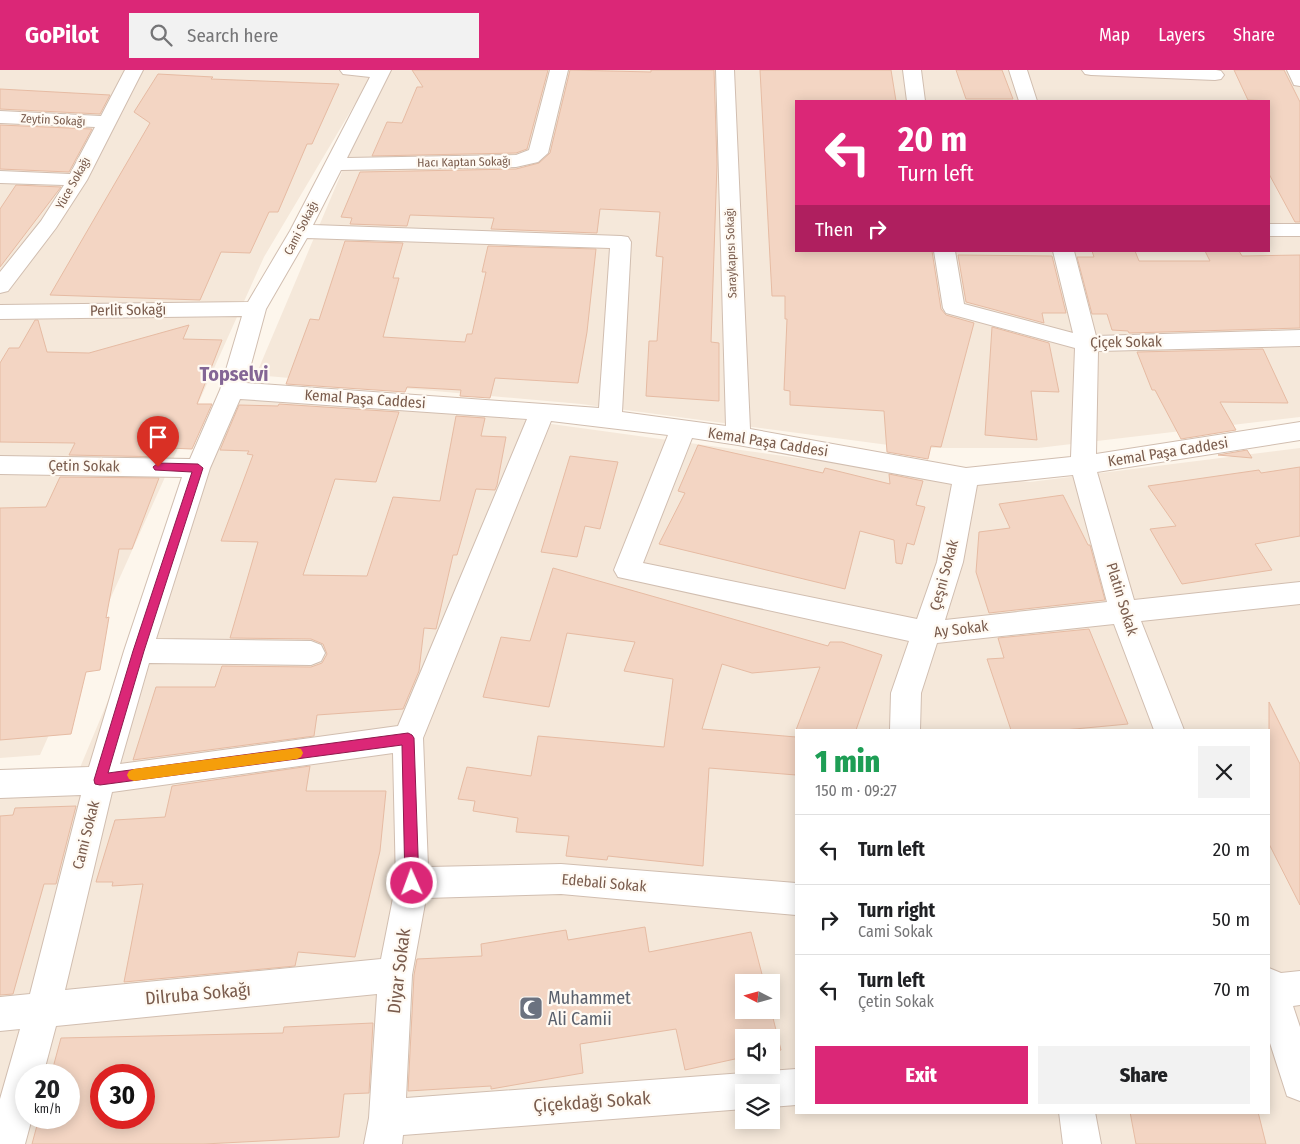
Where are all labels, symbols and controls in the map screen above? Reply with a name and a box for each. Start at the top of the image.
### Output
search box [129,13,479,58]
text: GoPilot [25,21,99,49]
icon: search [147,21,175,49]
text: Search here [187,24,279,47]
text: Map [1099,24,1130,46]
text: Layers [1158,24,1205,46]
text: Share [1233,24,1275,46]
street label: Zeytin Sokağı [20,111,86,129]
text: 20 m [898,118,967,160]
icon: left [815,120,880,185]
street label: Yüce Sokağı [53,154,93,212]
street label: Hacı Kaptan Sokağı [417,154,511,170]
text: Turn left [898,160,974,187]
street label: Cami Sokağı [281,199,321,257]
street label: Saraykapısı Sokağı [722,208,740,298]
icon: right [863,215,891,243]
text: Then [815,218,853,241]
street label: Perlit Sokağı [90,300,166,320]
street label: Çiçek Sokak [1090,332,1162,352]
district label: Topselvi [200,362,268,386]
street label: Kemal Paşa Caddesi [304,386,426,412]
pin [137,416,179,467]
icon: arrive [144,423,172,451]
street label: Kemal Paşa Caddesi [707,424,829,460]
street label: Kemal Paşa Caddesi [1107,434,1229,470]
street label: Çetin Sokak [48,456,120,476]
street label: Çeşni Sokak [926,538,962,612]
street label: Platin Sokak [1102,560,1142,638]
street label: Ay Sokak [933,617,989,641]
text: 1 min [815,744,880,780]
button: close [1198,746,1250,798]
text: 150 m · 09:27 [815,781,897,800]
street label: Cami Sokak [69,799,103,871]
icon: left [815,836,843,864]
text: Turn left [858,838,925,861]
text: 20 m [1213,838,1250,861]
position arrow [385,856,437,908]
street label: Edebali Sokak [561,870,647,896]
text: Turn right [858,899,935,922]
icon: right [815,906,843,934]
text: 50 m [1212,908,1250,931]
text: Cami Sokak [858,922,933,941]
street label: Diyar Sokak [383,926,415,1015]
text: Turn left [858,969,925,992]
north arrow [735,974,780,1019]
map controls [735,974,780,1129]
icon: left [815,976,843,1004]
street label: Dilruba Sokağı [144,978,252,1010]
text: 70 m [1214,978,1250,1001]
place label: Muhammet Ali Camii [548,987,631,1030]
text: Çetin Sokak [858,992,934,1011]
mosque icon: Muhammet Ali Camii [518,995,544,1021]
button: sound [735,1029,780,1074]
button: Exit [815,1046,1028,1104]
button: Share [1038,1046,1250,1104]
speed limit sign: 30 [90,1064,155,1129]
text: 20 [35,1075,60,1105]
button: layers [735,1084,780,1129]
street label: Çiçekdağı Sokak [533,1087,652,1117]
text: km/h [34,1102,61,1116]

